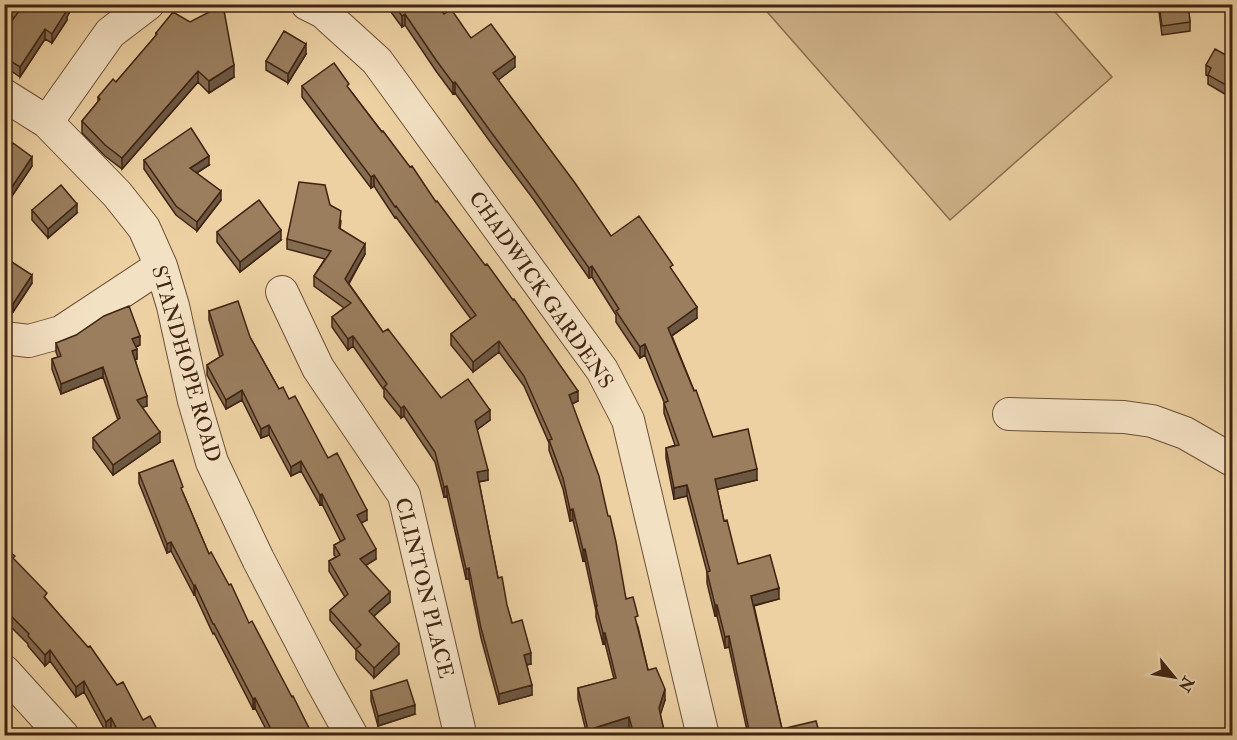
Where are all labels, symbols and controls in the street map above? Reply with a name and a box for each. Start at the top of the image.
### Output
street label: CHADWICK GARDENS [462,186,620,394]
street label: STANDHOPE ROAD [145,263,227,465]
street label: CLINTON PLACE [389,495,459,681]
north arrow [1144,647,1204,707]
text: N [1174,672,1199,696]

